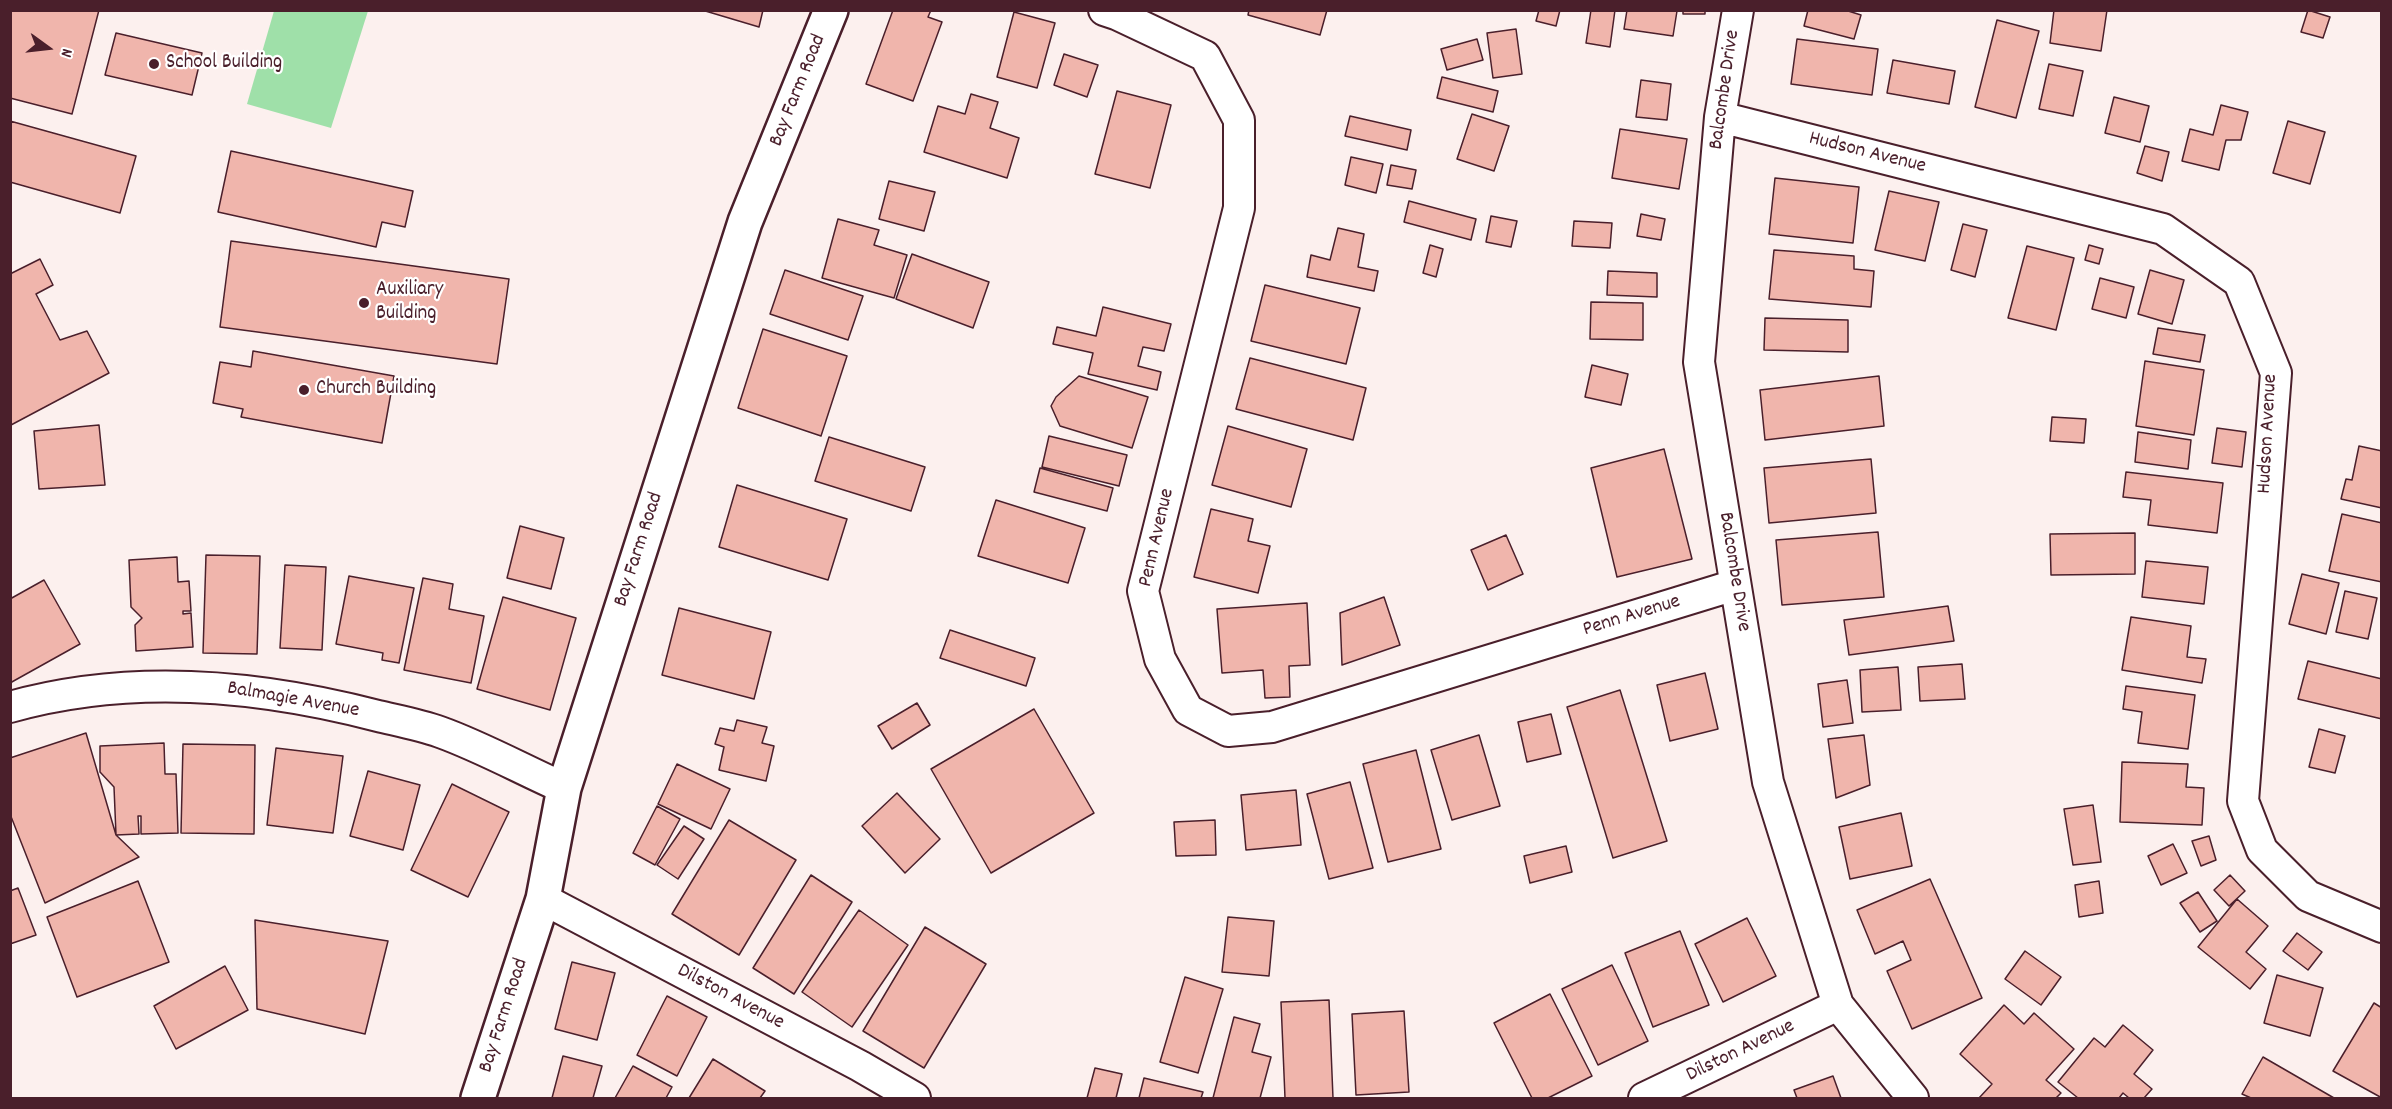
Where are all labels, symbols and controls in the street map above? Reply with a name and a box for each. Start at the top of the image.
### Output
north arrow [18,18,78,78]
street label: Balcombe Drive [1705,29,1747,151]
street label: Bay Farm Road [765,31,833,151]
text: N [54,46,78,60]
place label: School Building [166,51,282,77]
marker: School Building [147,57,161,71]
street label: Hudson Avenue [1806,127,1928,181]
place label: Auxiliary Building [376,278,443,328]
marker: Auxiliary Building [357,296,371,310]
street label: Hudson Avenue [2253,374,2285,494]
place label: Church Building [316,377,436,403]
marker: Church Building [297,383,311,397]
street label: Penn Avenue [1134,486,1182,590]
street label: Bay Farm Road [610,490,670,610]
street label: Balcombe Drive [1711,510,1755,634]
street label: Penn Avenue [1580,590,1684,644]
street label: Balmagie Avenue [225,677,361,725]
street label: Bay Farm Road [475,956,535,1076]
street label: Dilston Avenue [672,959,788,1037]
street label: Dilston Avenue [1683,1015,1799,1089]

